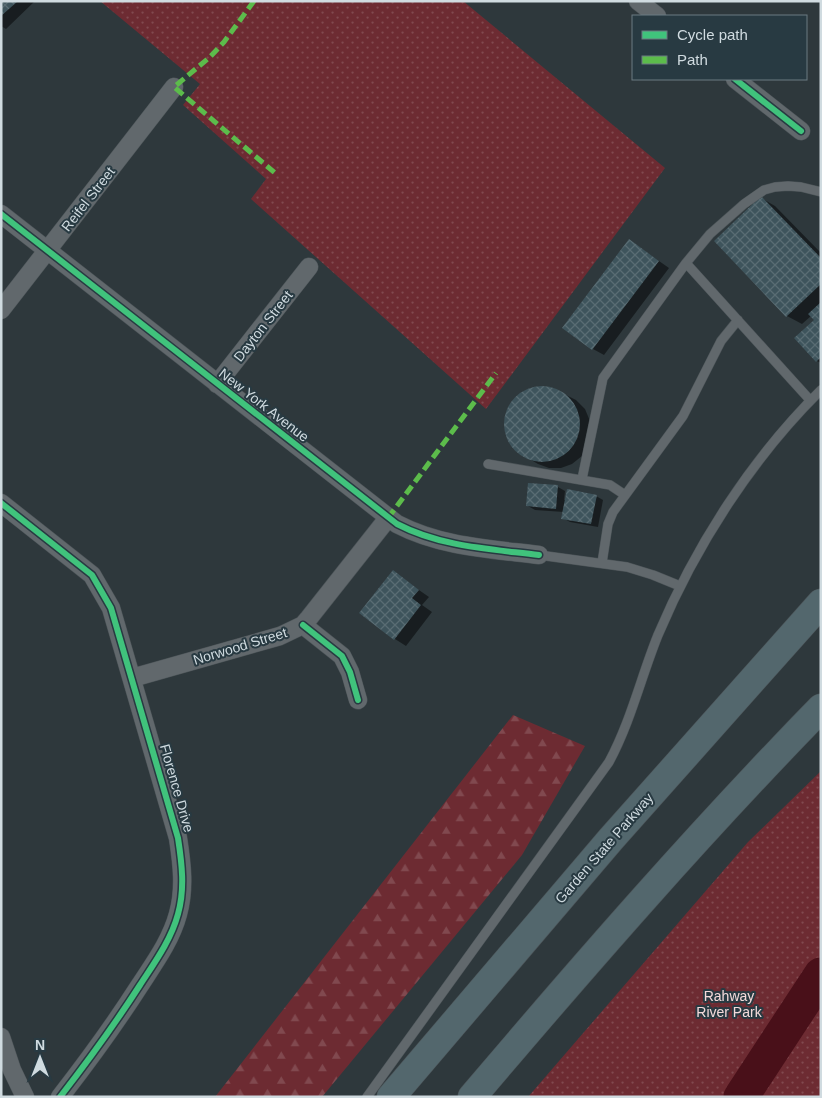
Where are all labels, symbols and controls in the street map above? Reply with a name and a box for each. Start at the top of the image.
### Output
legend [632,15,807,80]
text: Cycle path [677,26,748,43]
text: Path [677,51,708,68]
street label: Reifel Street [58,164,118,234]
street label: Dayton Street [230,287,296,365]
street label: New York Avenue [216,365,312,445]
street label: Norwood Street [191,624,289,668]
street label: Florence Drive [157,742,197,834]
street label: Garden State Parkway [552,790,656,906]
park label: Rahway River Park [696,988,763,1020]
north arrow [15,1033,65,1083]
text: N [35,1037,45,1053]

